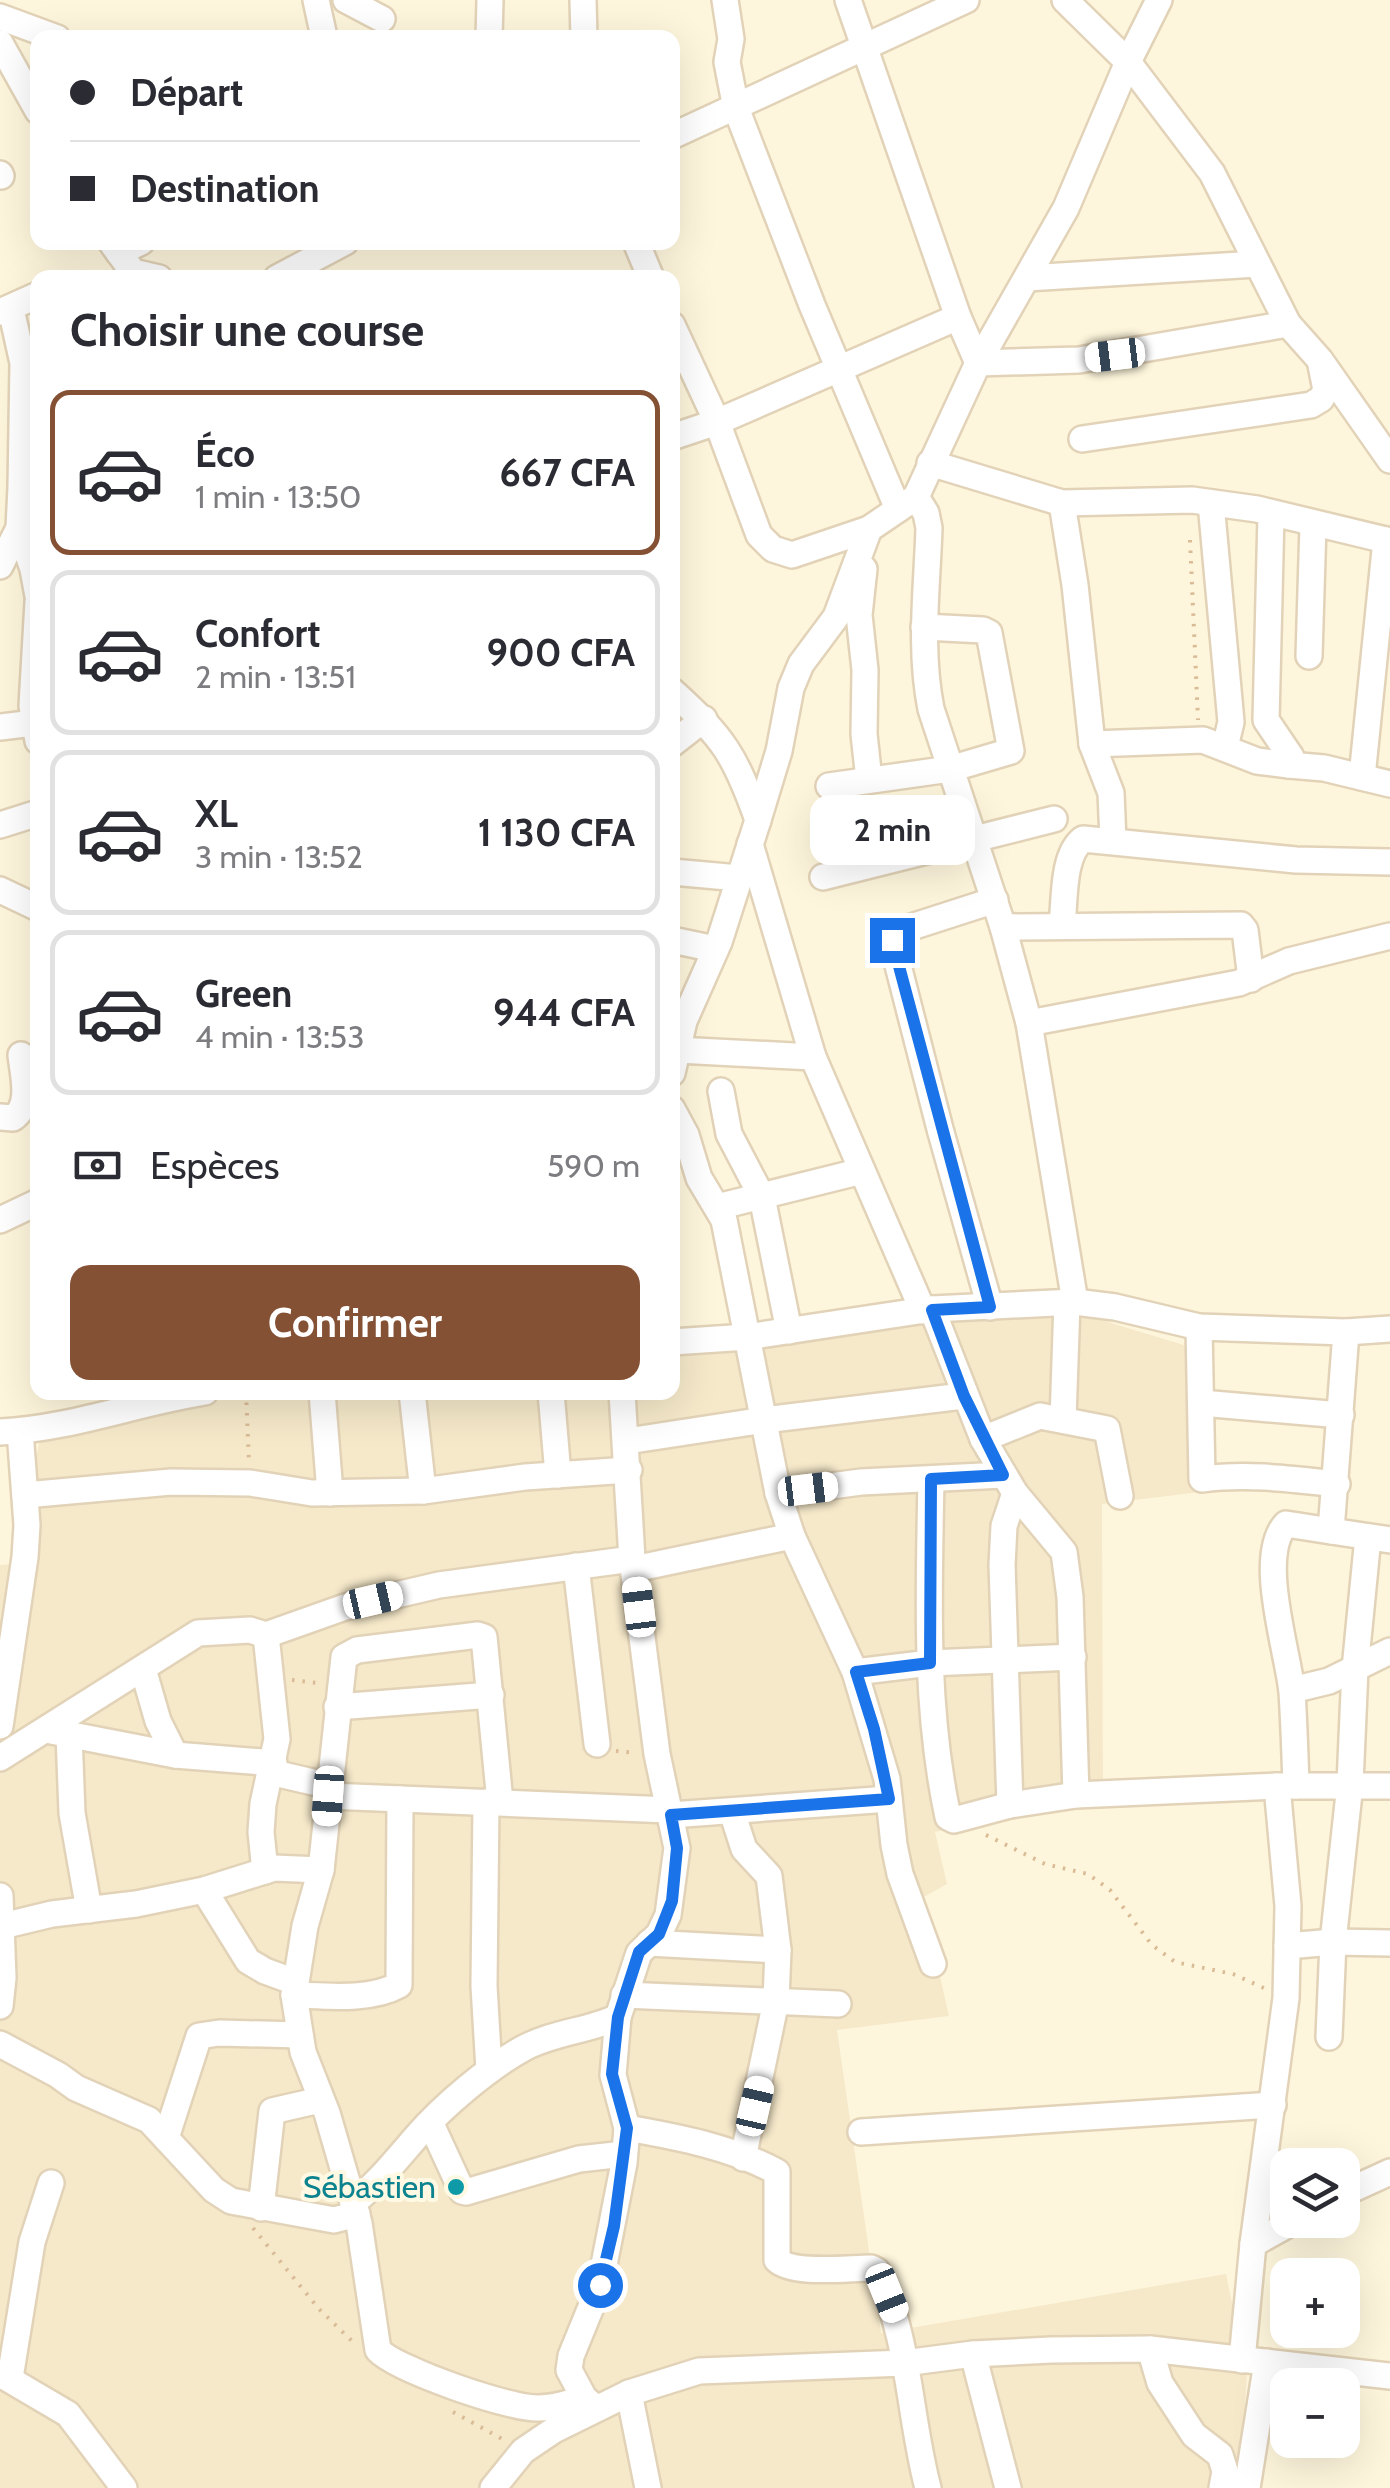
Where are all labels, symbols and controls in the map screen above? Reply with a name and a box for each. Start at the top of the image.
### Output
text: Départ [130,69,243,116]
text: Destination [130,165,319,212]
text: Choisir une course [70,303,424,357]
car [1083,336,1147,374]
icon: car [75,428,165,518]
text: Éco [195,430,255,477]
text: 667 CFA [500,449,635,496]
text: 1 min · 13:50 [195,477,361,516]
icon: car [75,608,165,698]
text: Confort [195,610,320,657]
text: 900 CFA [487,629,635,676]
text: 2 min · 13:51 [195,657,356,696]
icon: car [75,788,165,878]
text: XL [195,790,238,837]
callout: 2 min [810,795,974,865]
text: 1 130 CFA [478,809,635,856]
text: 2 min [854,810,931,849]
text: 3 min · 13:52 [195,837,363,876]
route end [870,918,915,963]
icon: car [75,968,165,1058]
text: Green [195,970,292,1017]
text: 944 CFA [493,989,635,1036]
text: 4 min · 13:53 [195,1017,364,1056]
icon: cash [70,1138,125,1193]
text: Espèces [150,1142,279,1189]
text: 590 m [547,1146,640,1185]
button: Confirmer [70,1265,640,1380]
car [776,1470,840,1508]
car [620,1575,658,1639]
car [340,1579,406,1621]
car [311,1765,345,1827]
car [734,2073,776,2139]
map controls [1270,2148,1360,2458]
button: layers [1270,2148,1360,2238]
place label: Sébastien [303,2167,436,2206]
marker: Sébastien [445,2176,467,2198]
button: + [1270,2258,1360,2348]
car [862,2260,912,2326]
route start [578,2263,623,2308]
button: − [1270,2368,1360,2458]

